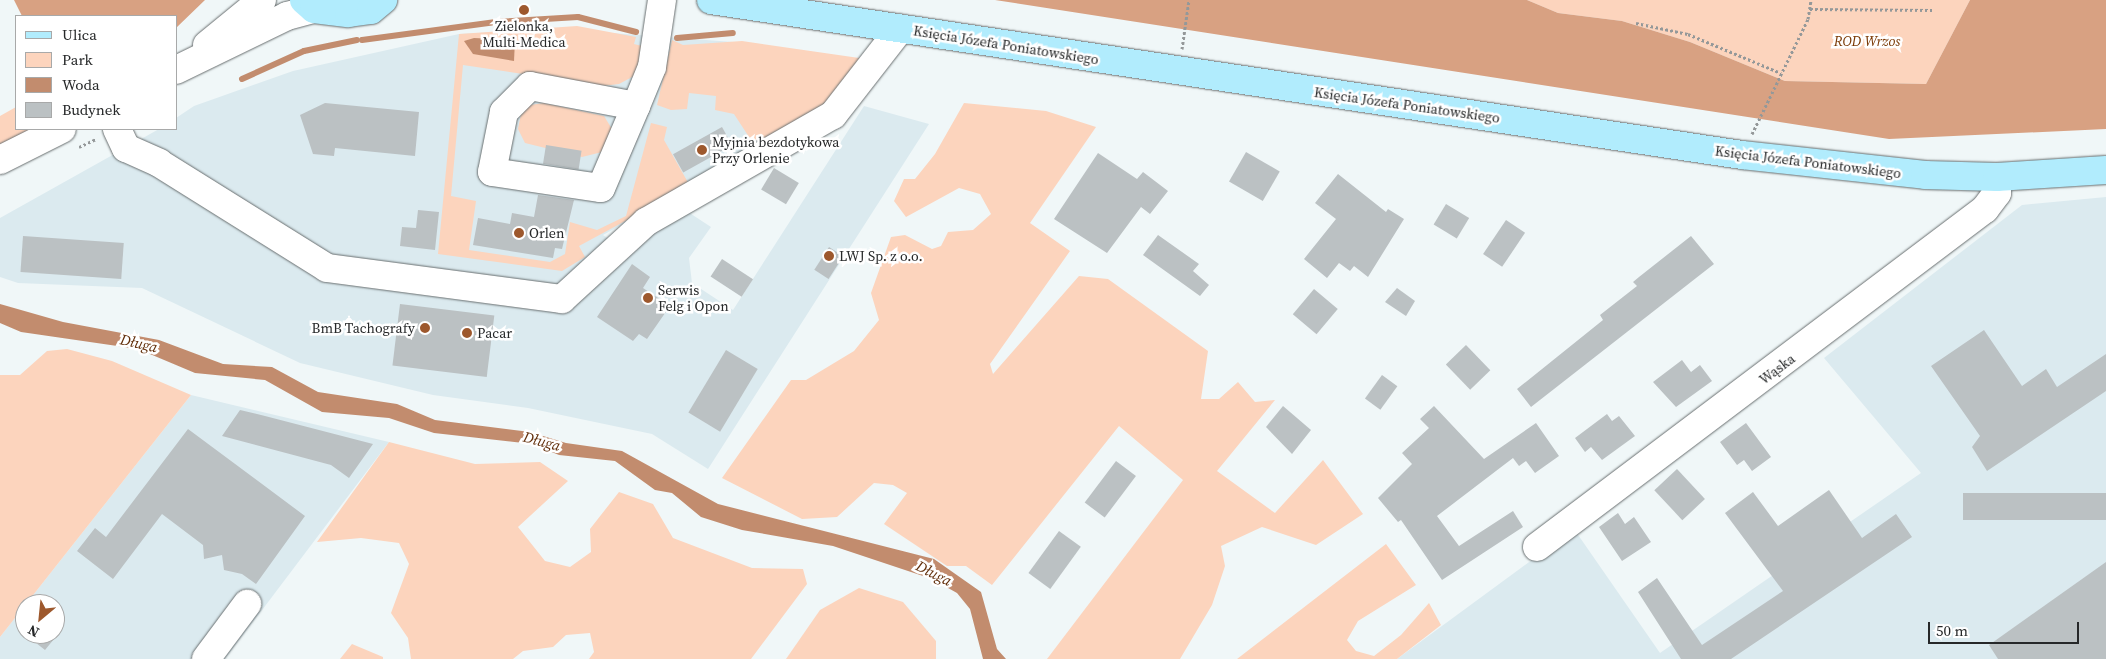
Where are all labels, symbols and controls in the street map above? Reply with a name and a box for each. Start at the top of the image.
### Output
marker: Zielonka, Multi-Medica [518,4,530,16]
legend [15,15,178,130]
place label: Zielonka, Multi-Medica [482,18,566,50]
street label: Księcia Józefa Poniatowskiego [912,22,1100,68]
text: Ulica [62,24,97,45]
park label: ROD Wrzos [1834,33,1900,49]
text: Park [62,49,93,70]
text: Woda [62,74,100,95]
street label: Księcia Józefa Poniatowskiego [1313,84,1501,126]
text: Budynek [62,99,121,120]
place label: Myjnia bezdotykowa Przy Orlenie [712,134,839,166]
street label: Księcia Józefa Poniatowskiego [1714,142,1902,182]
marker: Myjnia bezdotykowa Przy Orlenie [696,144,708,156]
place label: Orlen [529,225,564,241]
marker: Orlen [513,227,525,239]
place label: LWJ Sp. z o.o. [839,248,923,264]
marker: LWJ Sp. z o.o. [823,250,835,262]
place label: Serwis Felg i Opon [658,282,729,314]
marker: Serwis Felg i Opon [642,292,654,304]
place label: BmB Tachografy [311,320,415,336]
marker: BmB Tachografy [419,322,431,334]
place label: Pacar [477,325,512,341]
marker: Pacar [461,327,473,339]
water label: Długa [119,330,159,356]
street label: Wąska [1756,350,1798,388]
water label: Długa [521,427,563,455]
water label: Długa [913,556,955,590]
north arrow [15,594,65,644]
scale bar [1931,612,2082,644]
text: N [24,620,43,643]
text: 50 m [1936,620,1968,641]

